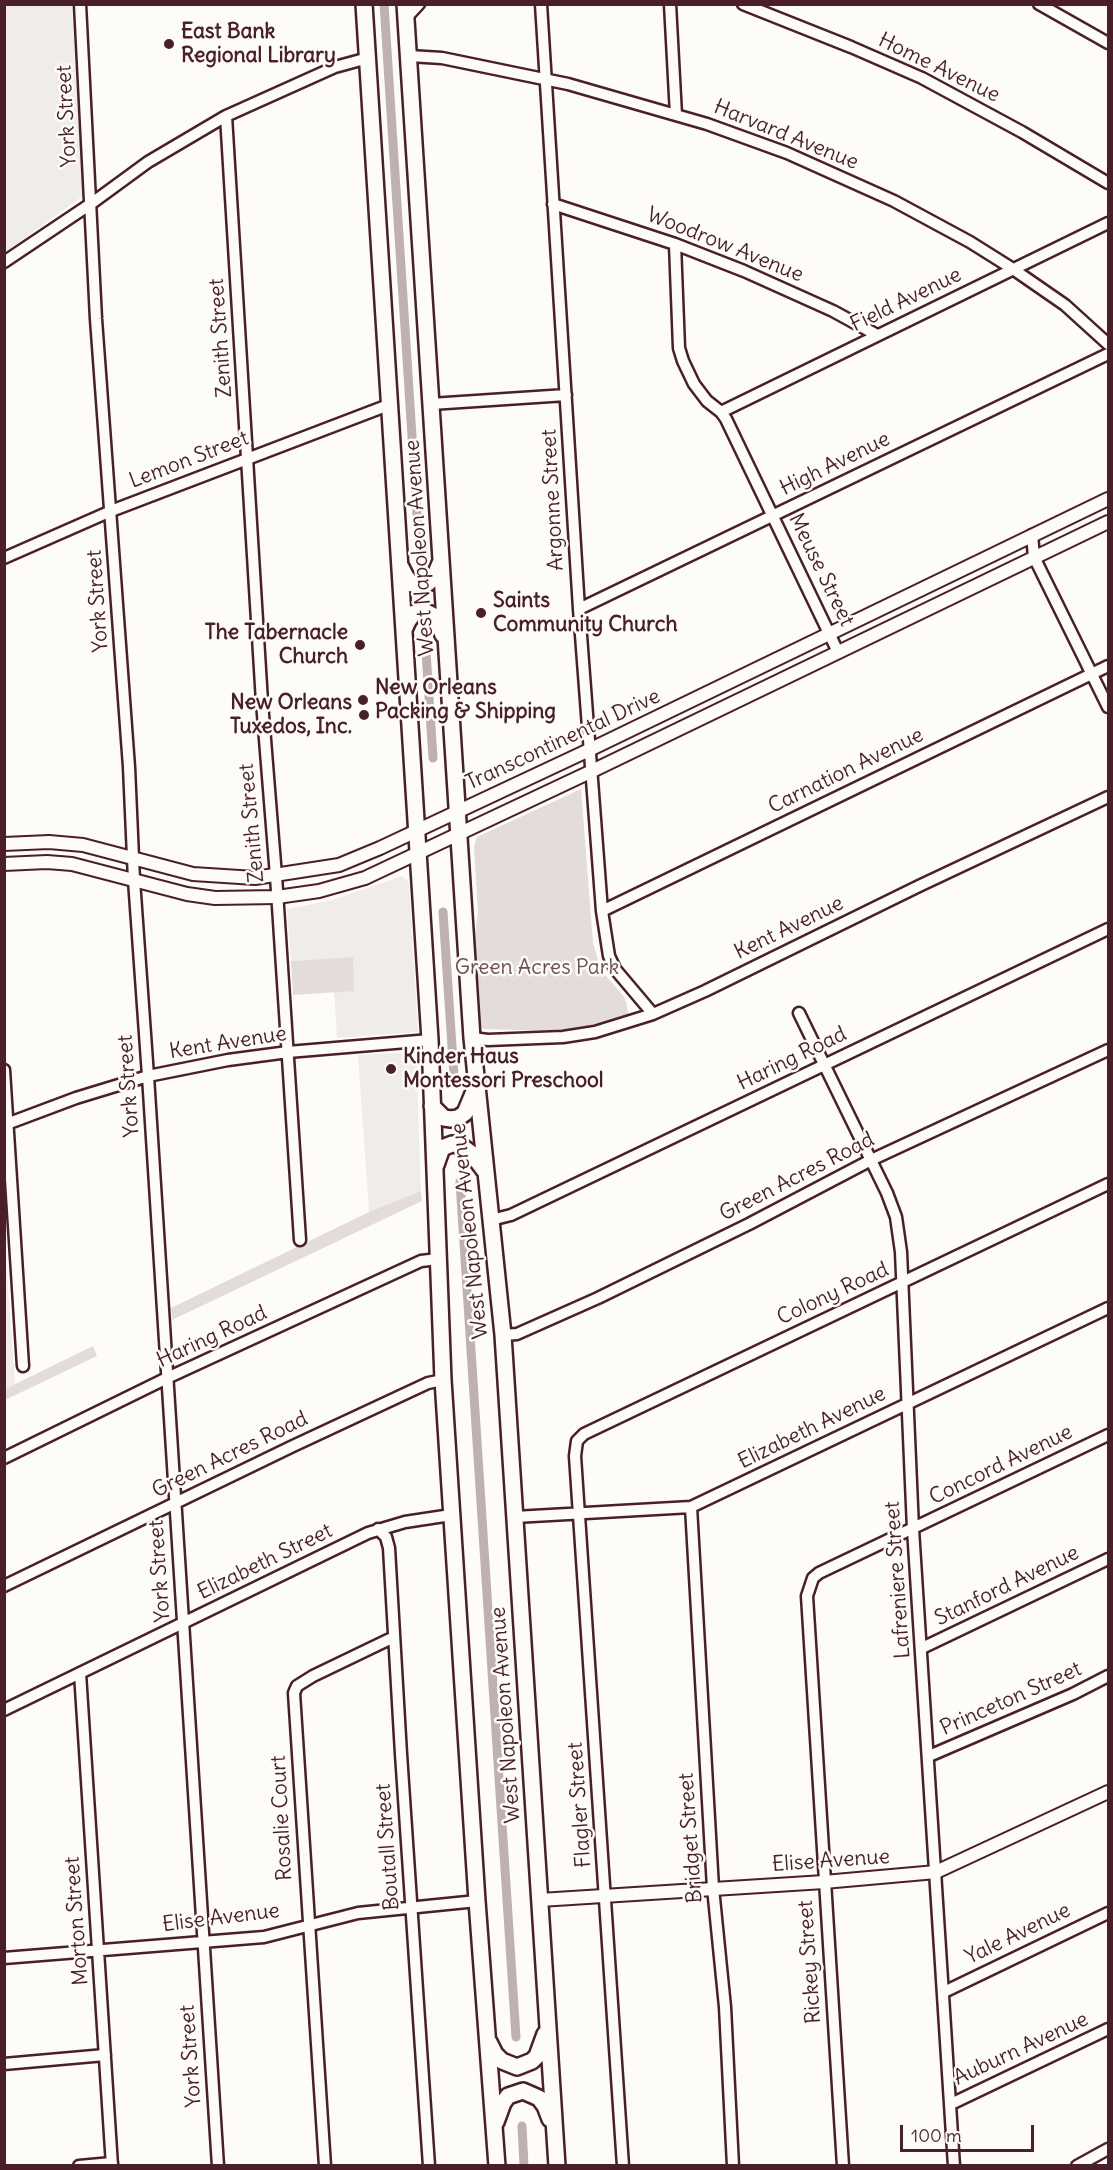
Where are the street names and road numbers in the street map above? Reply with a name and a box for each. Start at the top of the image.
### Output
street label: Home Avenue [874,28,1004,108]
street label: York Street [52,64,82,168]
street label: Harvard Avenue [710,95,862,175]
street label: Woodrow Avenue [643,202,807,288]
street label: Field Avenue [846,262,966,338]
street label: Zenith Street [204,277,238,399]
street label: Lemon Street [126,426,252,494]
street label: High Avenue [776,427,894,501]
street label: Argonne Street [537,428,569,572]
street label: West Napoleon Avenue [400,439,440,657]
street label: Meuse Street [783,509,859,631]
street label: York Street [82,549,114,653]
street label: Transcontinental Drive [462,684,664,796]
street label: Carnation Avenue [764,723,928,819]
street label: Zenith Street [234,762,270,884]
street label: Kent Avenue [730,891,848,965]
street label: Kent Avenue [168,1021,288,1065]
street label: Haring Road [733,1022,851,1096]
street label: York Street [113,1034,145,1138]
street label: West Napoleon Avenue [446,1122,494,1340]
street label: Green Acres Road [715,1127,879,1227]
street label: Colony Road [773,1257,893,1331]
street label: Haring Road [153,1301,271,1373]
street label: Elizabeth Avenue [734,1381,890,1475]
street label: Green Acres Road [148,1406,312,1504]
street label: Concord Avenue [925,1419,1077,1511]
street label: Lafreniere Street [880,1500,916,1660]
street label: York Street [144,1519,176,1623]
street label: Elizabeth Street [194,1519,336,1605]
street label: Stanford Avenue [931,1540,1083,1632]
street label: West Napoleon Avenue [486,1606,526,1824]
street label: Princeton Street [937,1657,1085,1741]
street label: Flagler Street [563,1741,597,1869]
street label: Rosalie Court [266,1755,298,1881]
street label: Bridget Street [674,1772,708,1904]
street label: Boutall Street [371,1783,405,1911]
street label: Elise Avenue [771,1844,891,1878]
street label: Morton Street [60,1856,94,1986]
street label: Elise Avenue [161,1898,281,1938]
street label: Yale Avenue [961,1898,1075,1970]
street label: Rickey Street [793,1899,827,2025]
street label: York Street [175,2004,207,2108]
street label: Auburn Avenue [950,2007,1092,2091]

